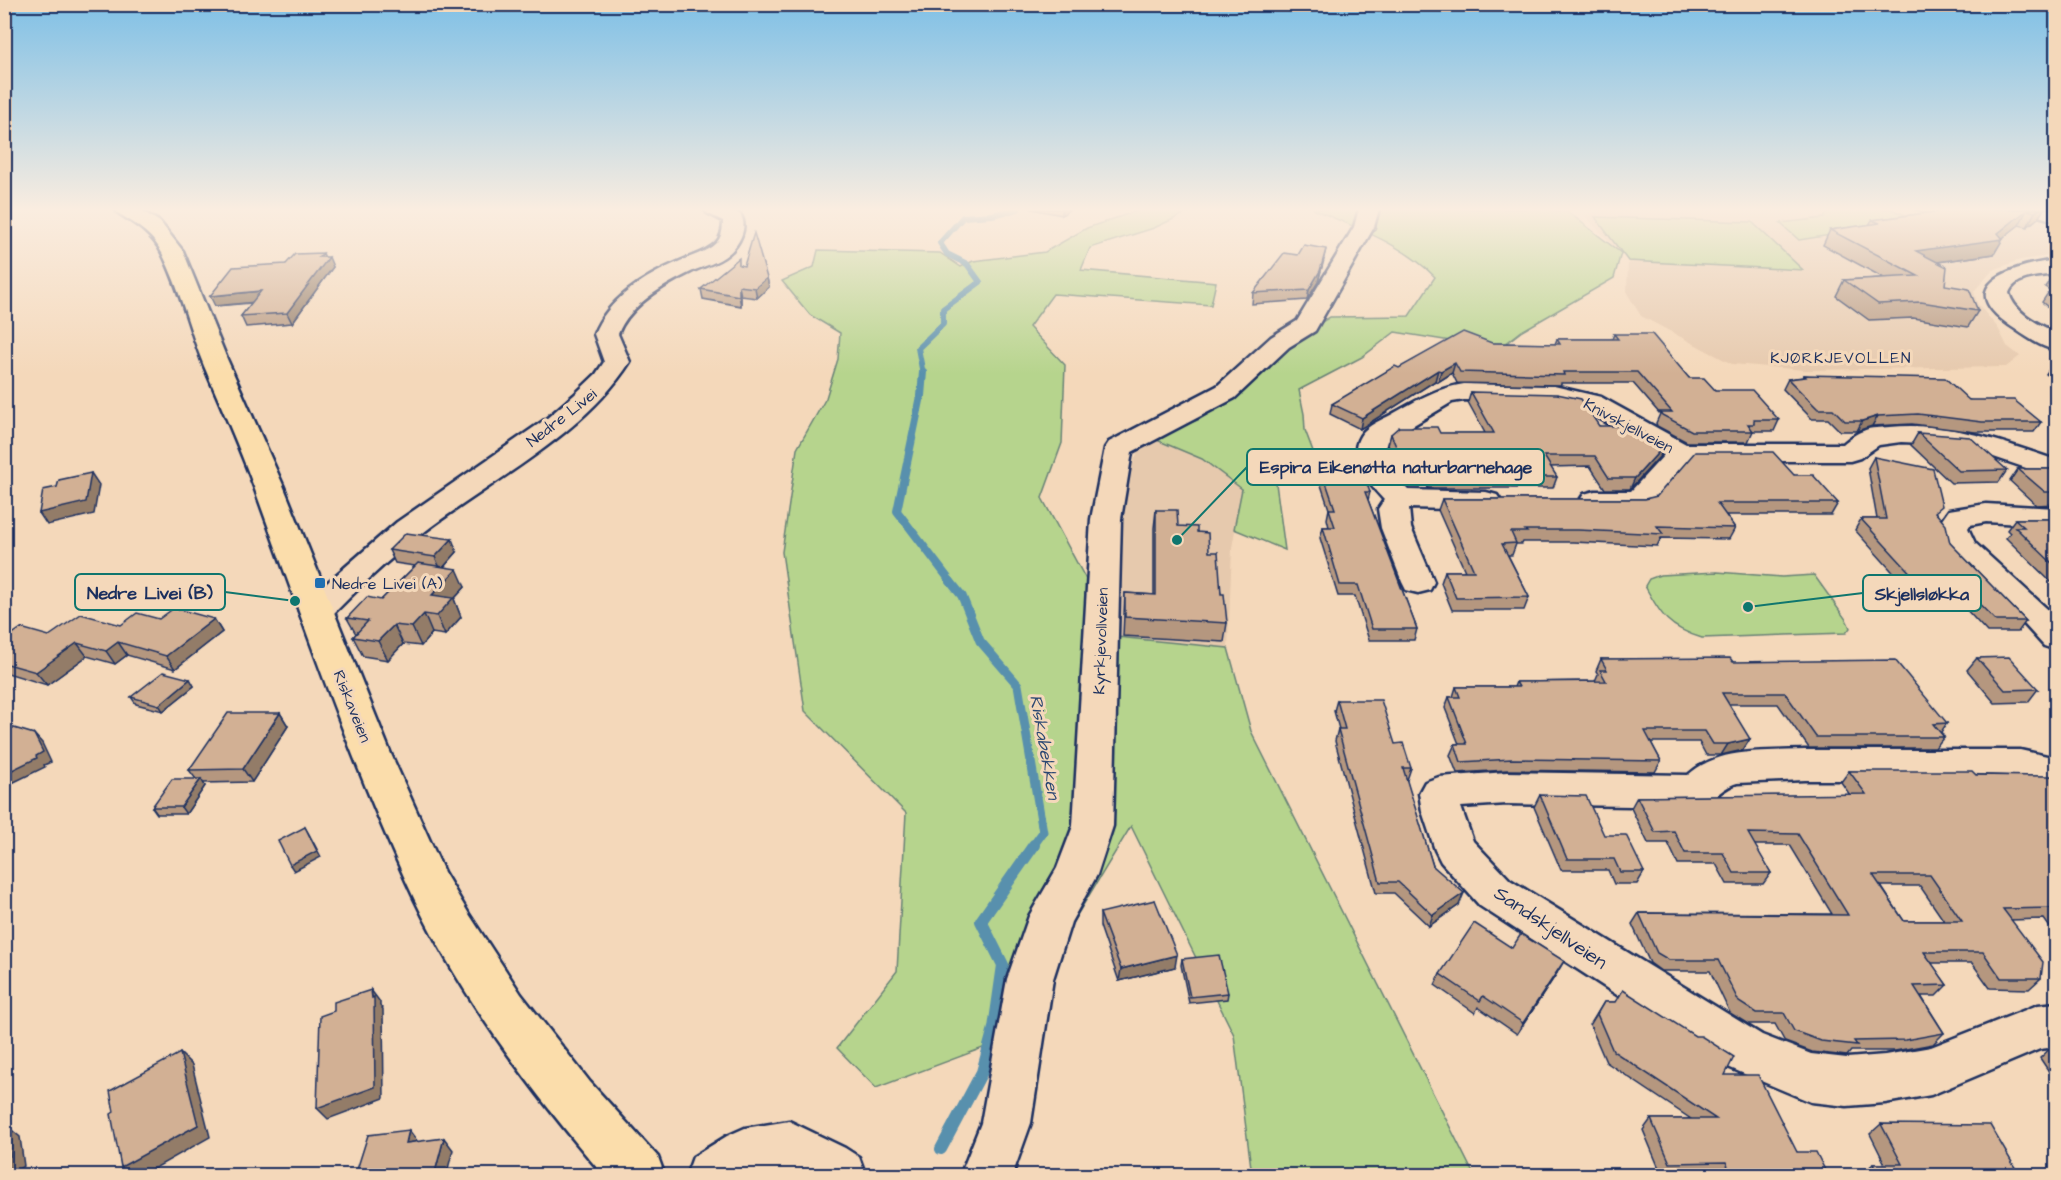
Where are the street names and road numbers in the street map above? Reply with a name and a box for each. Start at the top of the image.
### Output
street label: Nedre Livei [522,383,602,452]
street label: Knivskjellveien [1580,393,1677,459]
street label: Kyrkjevollveien [1088,587,1115,695]
street label: Riskaveien [328,667,376,746]
street label: Sandskjellveien [1488,880,1613,976]

